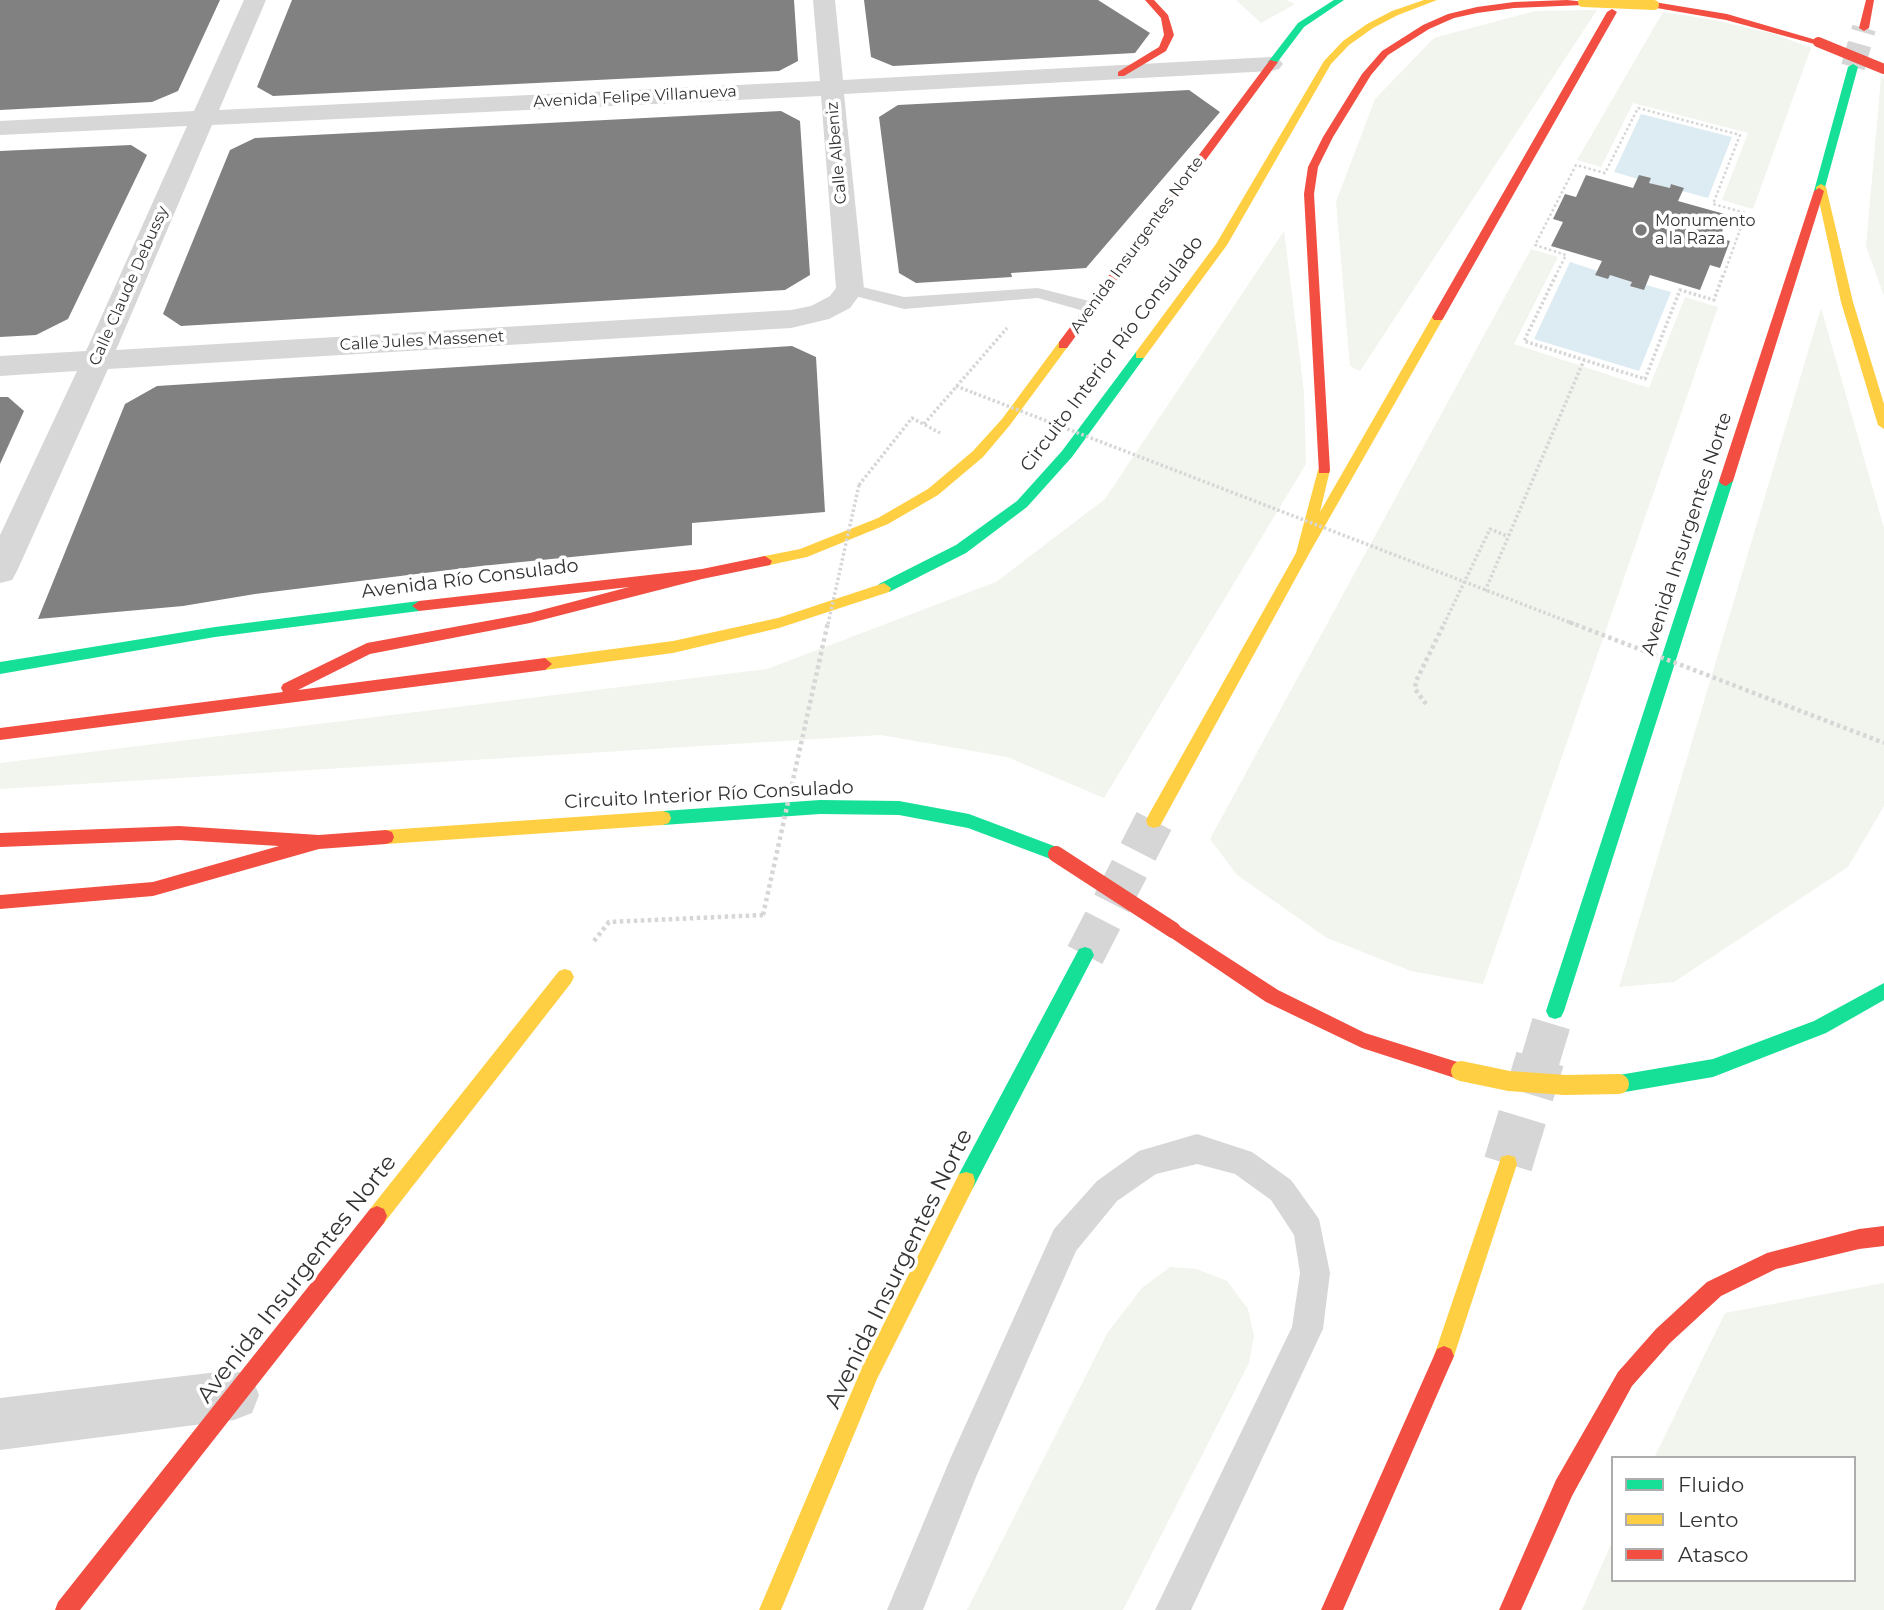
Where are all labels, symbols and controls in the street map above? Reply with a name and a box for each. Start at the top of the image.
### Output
street label: Avenida Felipe Villanueva [533,82,737,112]
street label: Calle Albeniz [823,101,851,205]
street label: Avenida Insurgentes Norte [1066,153,1208,337]
street label: Calle Claude Debussy [85,203,173,369]
place label: Monumento a la Raza [1655,211,1756,249]
marker: Monumento a la Raza [1633,222,1649,238]
street label: Circuito Interior Río Consulado [1016,231,1208,477]
street label: Calle Jules Massenet [339,327,505,355]
street label: Avenida Insurgentes Norte [1637,410,1737,658]
street label: Avenida Río Consulado [360,554,580,604]
street label: Circuito Interior Río Consulado [564,776,854,814]
street label: Avenida Insurgentes Norte [819,1125,979,1413]
street label: Avenida Insurgentes Norte [191,1149,403,1409]
legend [1611,1456,1856,1582]
text: Fluido [1678,1472,1744,1497]
text: Lento [1678,1507,1738,1532]
text: Atasco [1678,1542,1749,1567]

